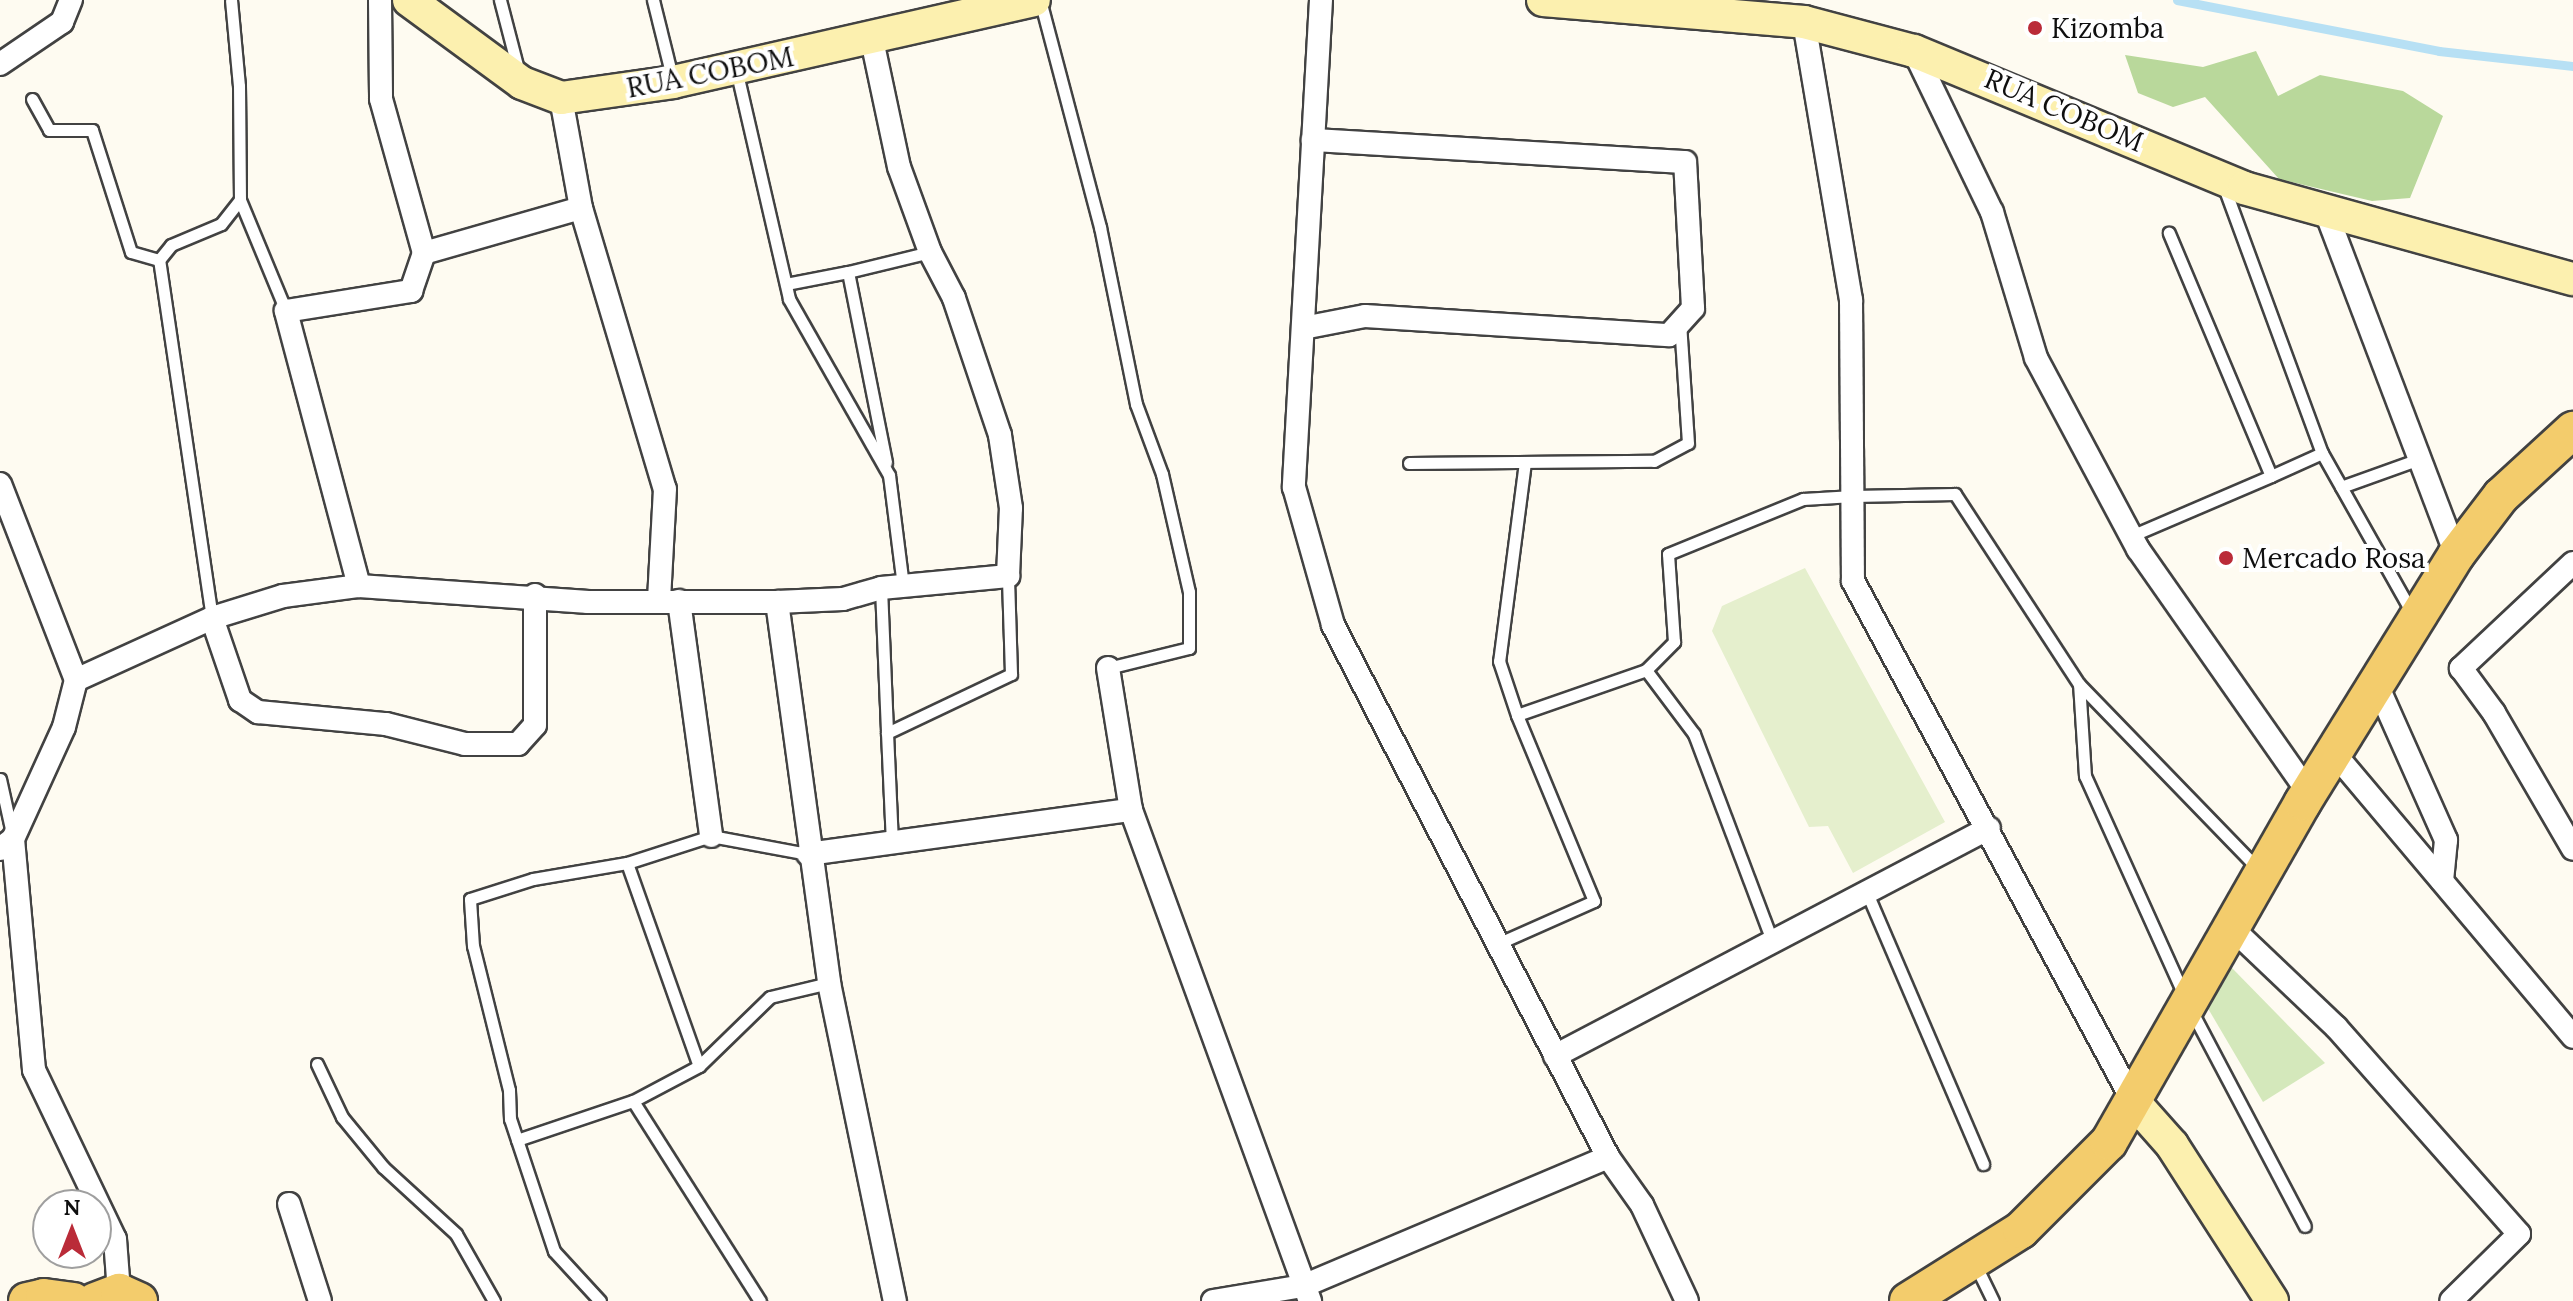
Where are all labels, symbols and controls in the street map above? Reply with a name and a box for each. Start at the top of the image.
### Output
place label: Kizomba [2051,11,2164,45]
marker: Kizomba [2026,19,2044,37]
street label: RUA COBOM [624,39,796,105]
street label: RUA COBOM [1979,61,2149,159]
place label: Mercado Rosa [2242,541,2426,575]
marker: Mercado Rosa [2217,549,2235,567]
north arrow [32,1189,112,1269]
text: N [63,1193,81,1221]

